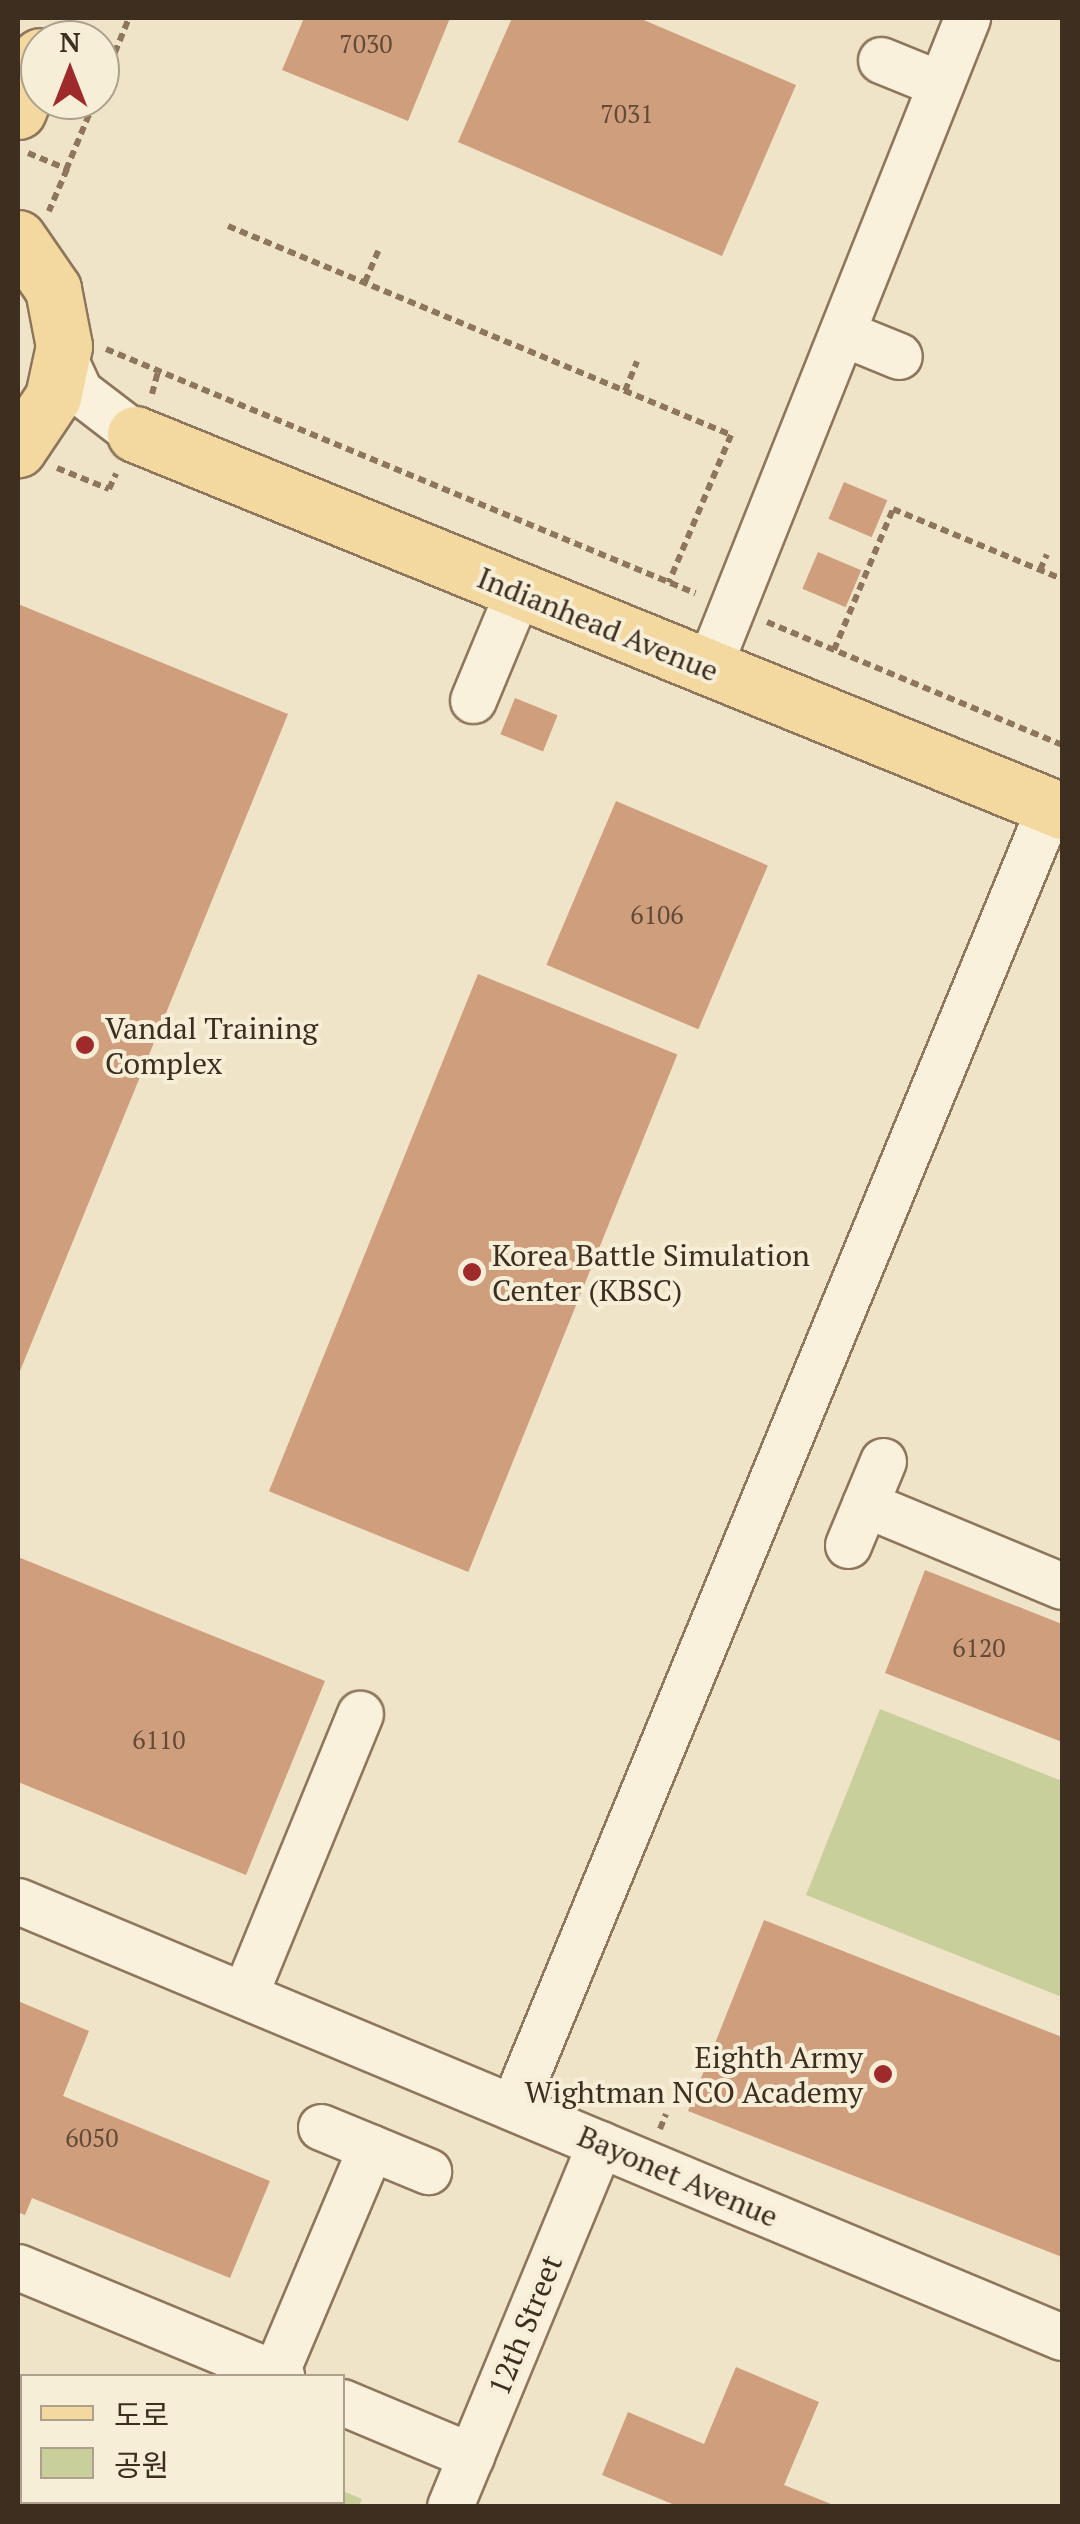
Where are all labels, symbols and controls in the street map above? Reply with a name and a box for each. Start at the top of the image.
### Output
north arrow [20,20,120,120]
text: N [59,23,81,60]
house number: 7030 [339,29,393,59]
house number: 7031 [600,99,654,129]
street label: Indianhead Avenue [472,559,724,689]
house number: 6106 [630,900,684,930]
place label: Vandal Training Complex [105,1010,318,1080]
marker: Vandal Training Complex [74,1034,96,1056]
place label: Korea Battle Simulation Center (KBSC) [492,1237,810,1308]
marker: Korea Battle Simulation Center (KBSC) [461,1261,483,1283]
house number: 6120 [952,1633,1006,1663]
house number: 6110 [132,1725,186,1755]
place label: Eighth Army Wightman NCO Academy [524,2039,863,2110]
marker: Eighth Army Wightman NCO Academy [872,2063,894,2085]
street label: Bayonet Avenue [572,2118,784,2234]
house number: 6050 [65,2123,119,2153]
street label: 12th Street [481,2250,569,2400]
legend [20,2374,345,2504]
text: 도로 [114,2395,169,2435]
text: 공원 [114,2445,169,2485]

